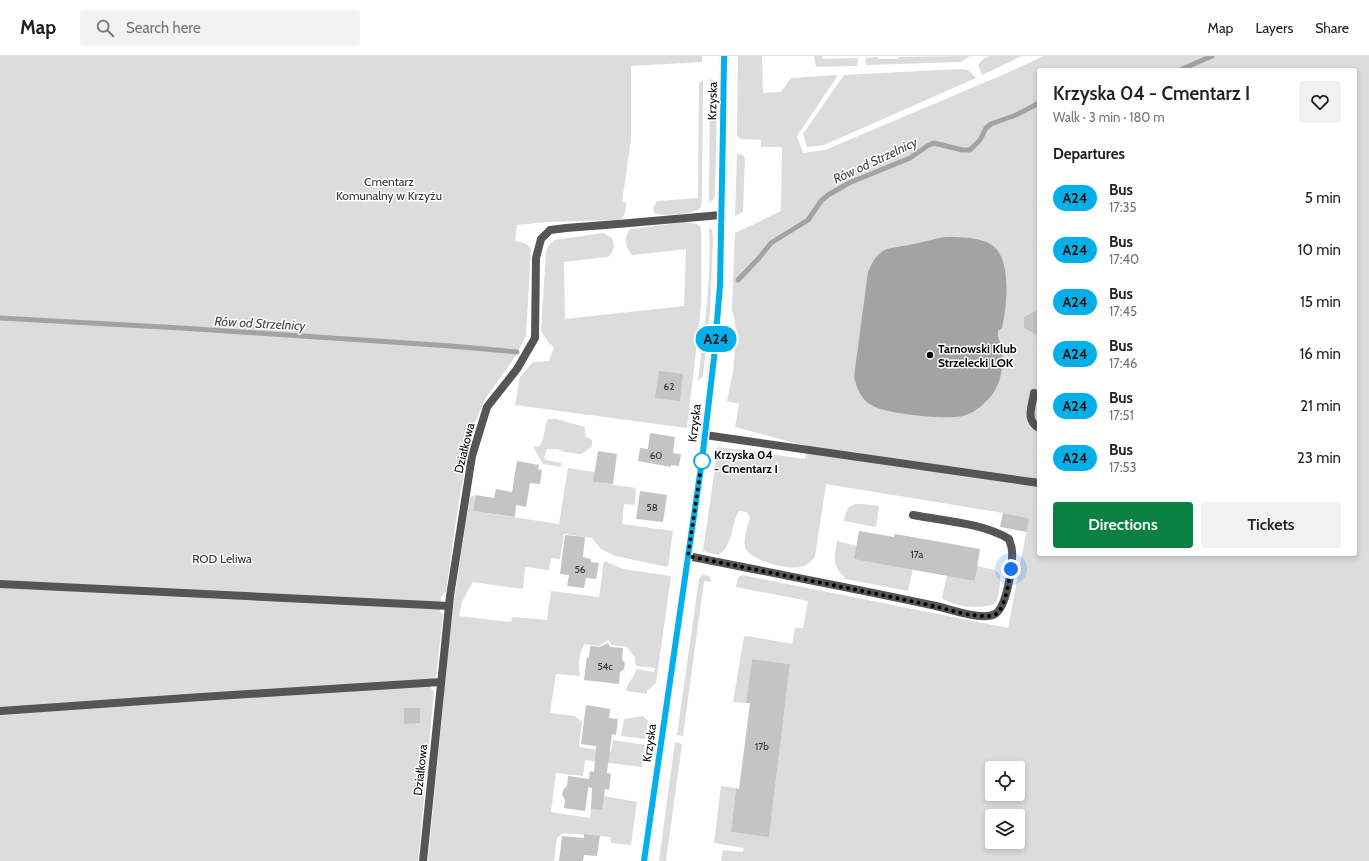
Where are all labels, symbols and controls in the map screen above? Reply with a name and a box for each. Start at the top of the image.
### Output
search box [80,10,360,46]
text: Map [20,16,56,39]
icon: search [94,17,116,39]
text: Search here [126,19,201,37]
text: Map [1208,19,1233,37]
text: Layers [1255,19,1293,37]
text: Share [1315,19,1349,37]
street label: Krzyska [704,81,720,120]
button: heart [1299,81,1341,123]
text: Krzyska 04 - Cmentarz I [1053,82,1250,105]
text: Walk · 3 min · 180 m [1053,109,1165,125]
water label: Rów od Strzelnicy [830,133,921,187]
text: Departures [1053,145,1125,163]
park label: Cmentarz Komunalny w Krzyżu [336,174,442,203]
text: Bus [1109,181,1133,199]
text: A24 [1063,189,1087,207]
text: 5 min [1305,189,1341,207]
text: 17:35 [1109,199,1137,215]
text: Bus [1109,233,1133,251]
text: A24 [1063,241,1087,259]
text: 10 min [1298,241,1341,259]
text: 17:40 [1109,251,1139,267]
text: Bus [1109,285,1133,303]
text: A24 [1063,293,1087,311]
text: 15 min [1300,293,1341,311]
text: 17:45 [1109,303,1137,319]
water label: Rów od Strzelnicy [214,313,307,333]
line badge: A24 [693,326,739,352]
text: A24 [704,330,728,348]
text: Bus [1109,337,1133,355]
place label: Tarnowski Klub Strzelecki LOK [938,341,1017,370]
text: A24 [1063,345,1087,363]
text: 16 min [1299,345,1341,363]
marker: Tarnowski Klub Strzelecki LOK [925,350,935,360]
text: 17:46 [1109,355,1137,371]
house number: 62 [664,380,674,393]
text: Bus [1109,389,1133,407]
text: A24 [1063,397,1087,415]
text: 21 min [1300,397,1341,415]
street label: Krzyska [684,403,704,443]
text: 17:51 [1109,407,1134,423]
street label: Działkowa [450,421,478,475]
text: Bus [1109,441,1133,459]
place label: Krzyska 04 - Cmentarz I [714,447,778,476]
house number: 60 [650,449,662,462]
text: A24 [1063,449,1087,467]
text: 23 min [1297,449,1341,467]
marker: Krzyska 04 - Cmentarz I [693,452,711,470]
text: 17:53 [1109,459,1137,475]
house number: 58 [646,501,658,514]
button: Directions [1053,502,1193,548]
button: Tickets [1201,502,1341,548]
house number: 17a [911,548,924,561]
park label: ROD Leliwa [192,551,252,566]
your location [1001,559,1021,579]
house number: 56 [574,563,586,576]
house number: 54c [597,660,613,673]
street label: Krzyska [639,723,659,763]
house number: 17b [755,740,769,753]
street label: Działkowa [410,743,430,796]
map controls [985,761,1025,849]
button: locate [985,761,1025,801]
button: layers [985,809,1025,849]

